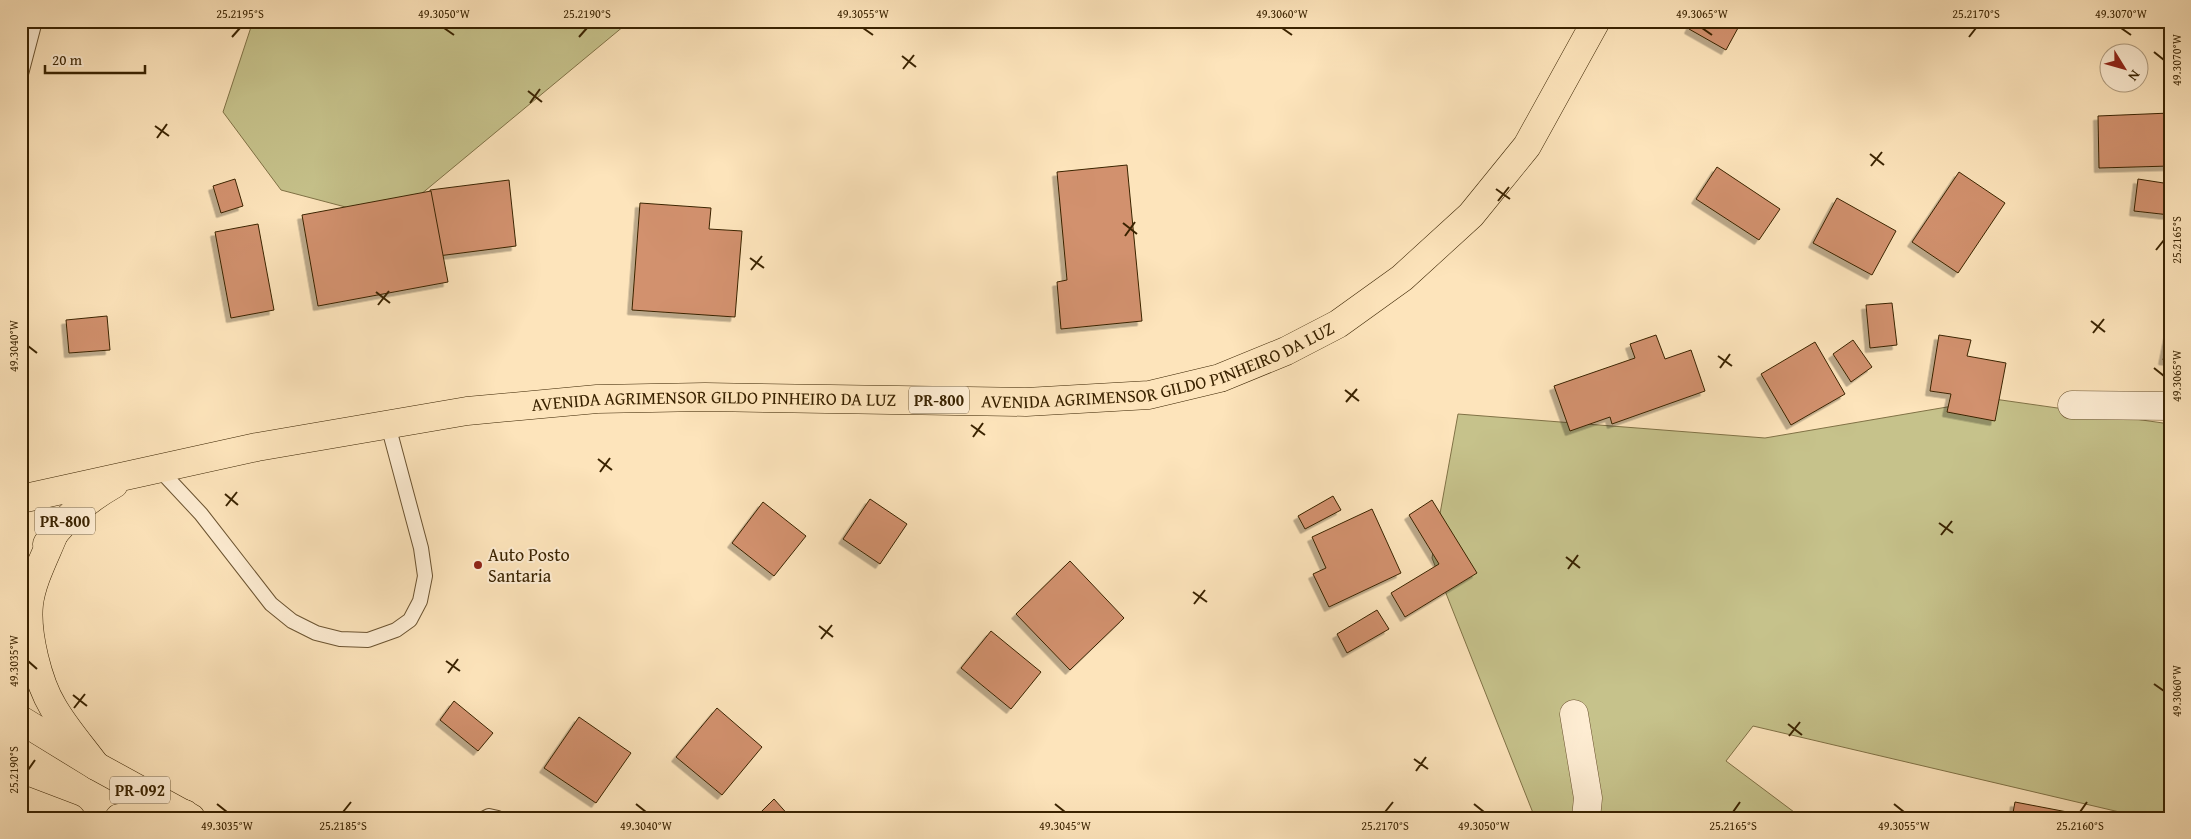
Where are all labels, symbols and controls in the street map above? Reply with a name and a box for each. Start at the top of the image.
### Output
text: 25.2195°S [216,5,264,22]
text: 49.3050°W [418,5,471,22]
text: 25.2190°S [563,5,611,22]
text: 49.3055°W [837,5,890,22]
text: 49.3060°W [1256,5,1309,22]
text: 49.3065°W [1676,5,1729,22]
text: 25.2170°S [1952,5,2000,22]
text: 49.3070°W [2095,5,2148,22]
text: 49.3070°W [2168,33,2185,86]
scale bar [45,42,145,74]
north arrow [2098,42,2148,92]
text: 20 m [52,49,83,70]
text: N [2123,66,2145,86]
text: 25.2165°S [2168,216,2185,264]
street label: AVENIDA AGRIMENSOR GILDO PINHEIRO DA LUZ [981,314,1339,415]
text: 49.3040°W [5,319,22,372]
text: 49.3065°W [2168,349,2185,402]
street label: AVENIDA AGRIMENSOR GILDO PINHEIRO DA LUZ [530,383,896,418]
road number: PR-800 [909,386,969,414]
road number: PR-800 [35,508,95,534]
place label: Auto Posto Santaria [488,541,570,589]
marker: Auto Posto Santaria [472,559,484,571]
text: 49.3035°W [5,634,22,687]
text: 49.3060°W [2168,664,2185,717]
text: 25.2190°S [5,746,22,794]
road number: PR-092 [110,776,170,804]
text: 49.3035°W [201,817,254,834]
text: 25.2185°S [319,817,367,834]
text: 49.3040°W [620,817,673,834]
text: 49.3045°W [1039,817,1092,834]
text: 25.2170°S [1361,817,1409,834]
text: 49.3050°W [1458,817,1511,834]
text: 25.2165°S [1709,817,1757,834]
text: 49.3055°W [1878,817,1931,834]
text: 25.2160°S [2056,817,2104,834]

